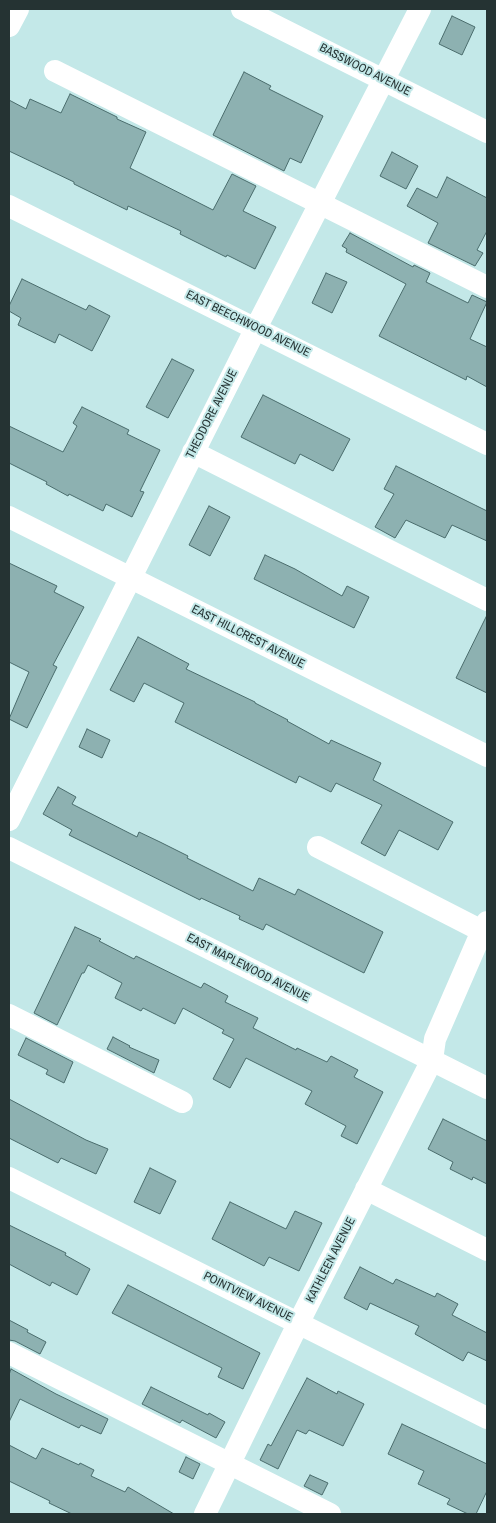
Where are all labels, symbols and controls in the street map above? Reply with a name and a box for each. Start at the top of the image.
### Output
street label: BASSWOOD AVENUE [317,41,413,99]
street label: EAST BEECHWOOD AVENUE [183,288,313,360]
street label: THEODORE AVENUE [183,367,241,461]
street label: EAST HILLCREST AVENUE [189,602,307,672]
street label: EAST MAPLEWOOD AVENUE [184,931,312,1005]
street label: KATHLEEN AVENUE [303,1215,359,1305]
street label: POINTVIEW AVENUE [201,1269,295,1325]

